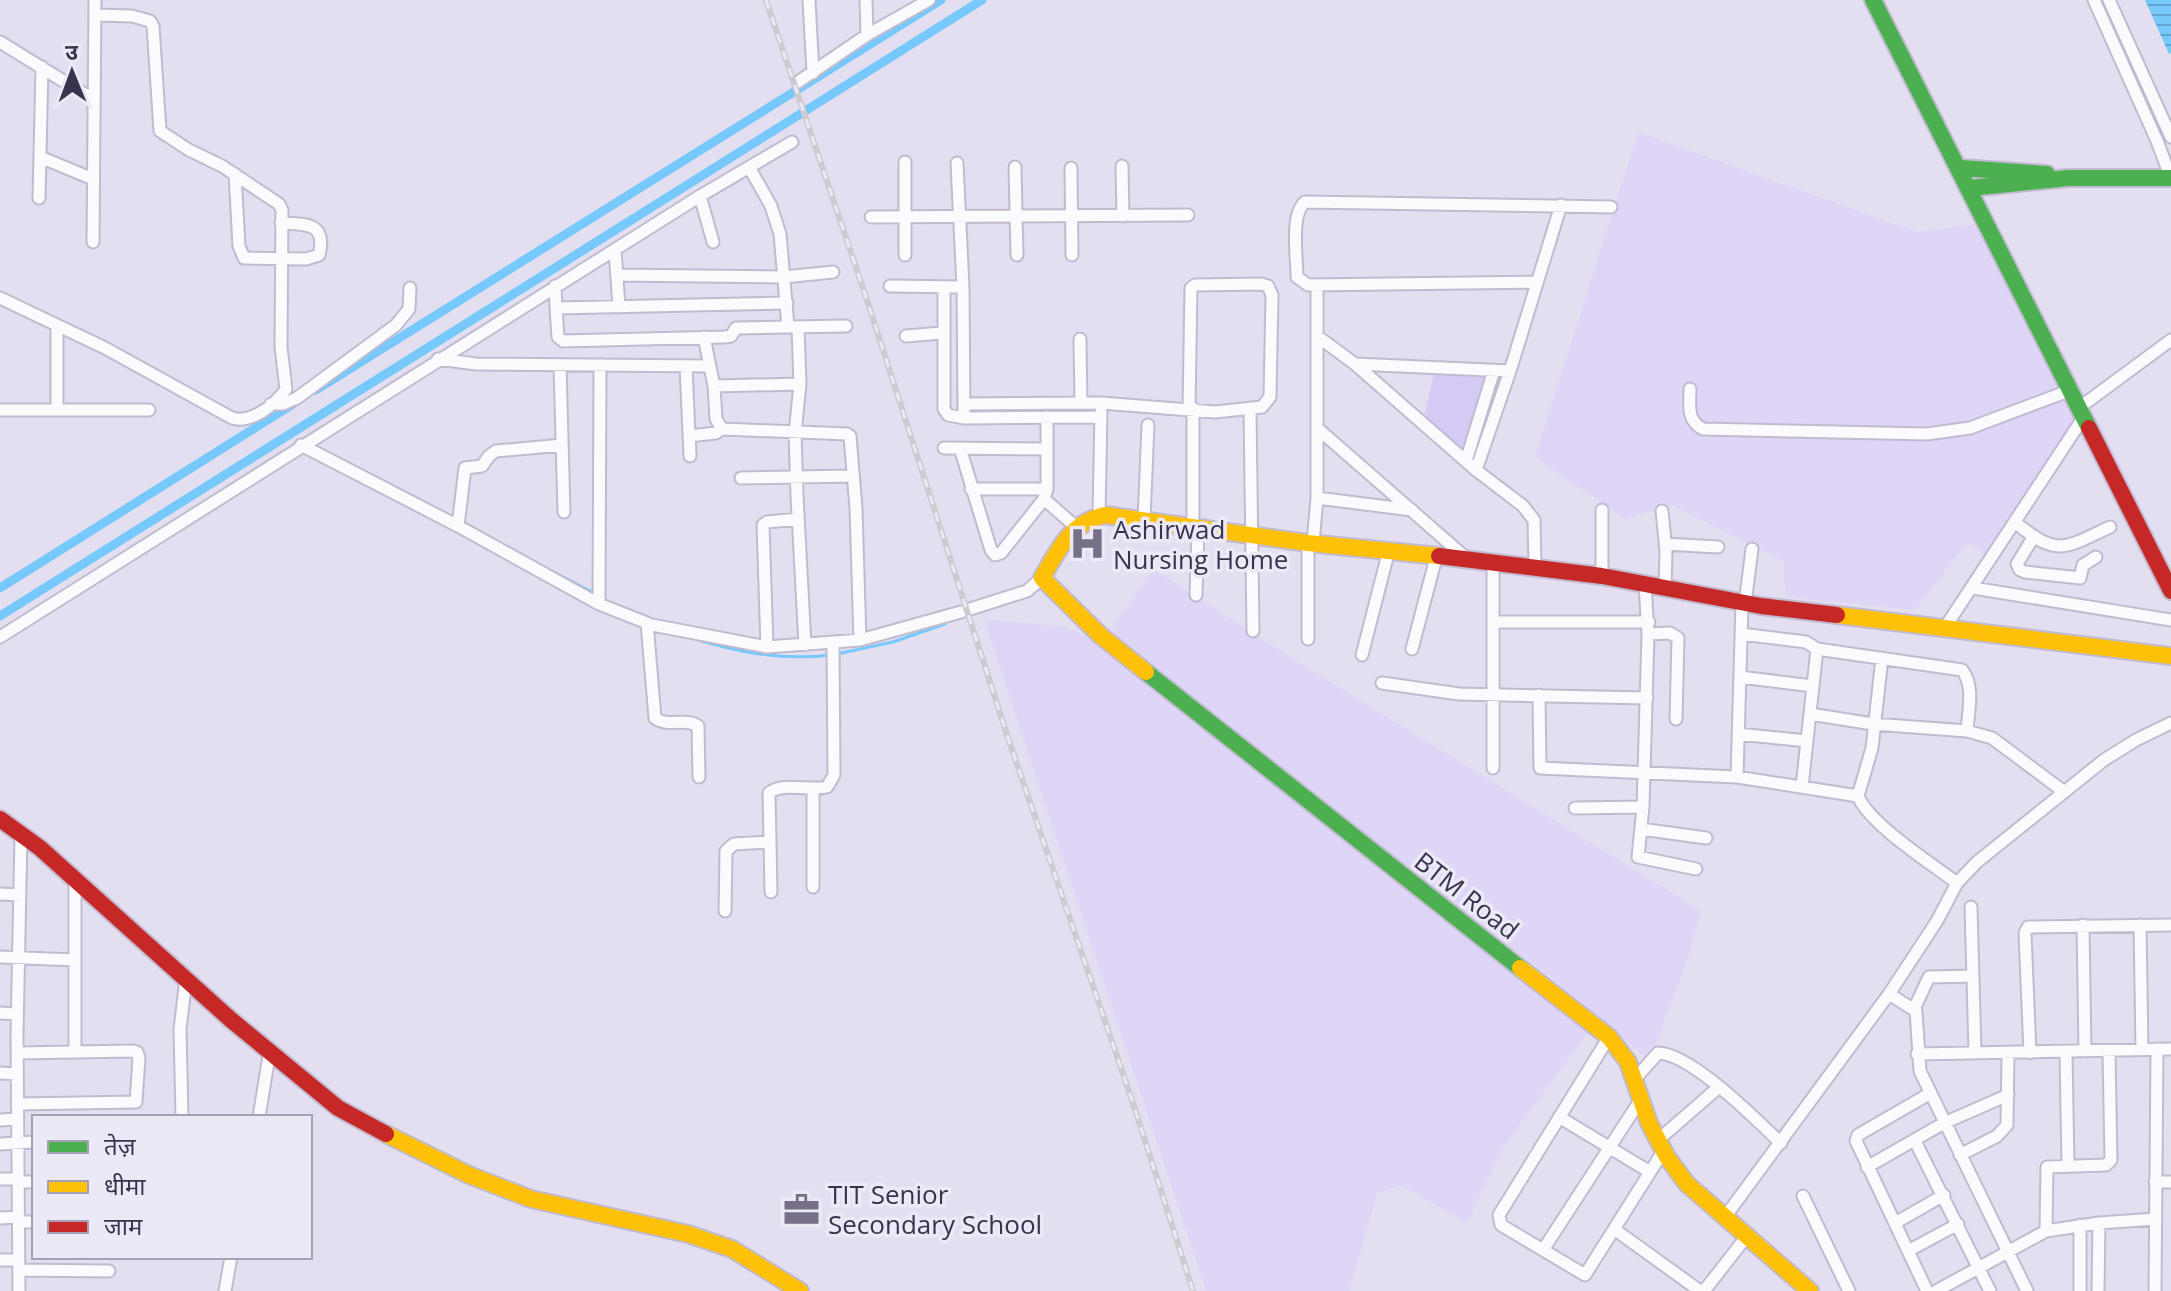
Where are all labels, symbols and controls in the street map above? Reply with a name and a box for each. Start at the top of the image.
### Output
north arrow [32,32,112,112]
text: उ [65,36,79,66]
place label: Ashirwad Nursing Home [1113,511,1288,577]
hospital icon: Ashirwad Nursing Home [1068,525,1106,563]
street label: BTM Road [1407,843,1527,947]
legend [32,1115,312,1259]
text: तेज़ [104,1129,137,1162]
text: धीमा [104,1169,146,1202]
place label: TIT Senior Secondary School [828,1176,1042,1242]
office icon: TIT Senior Secondary School [783,1190,821,1228]
text: जाम [104,1209,143,1242]

